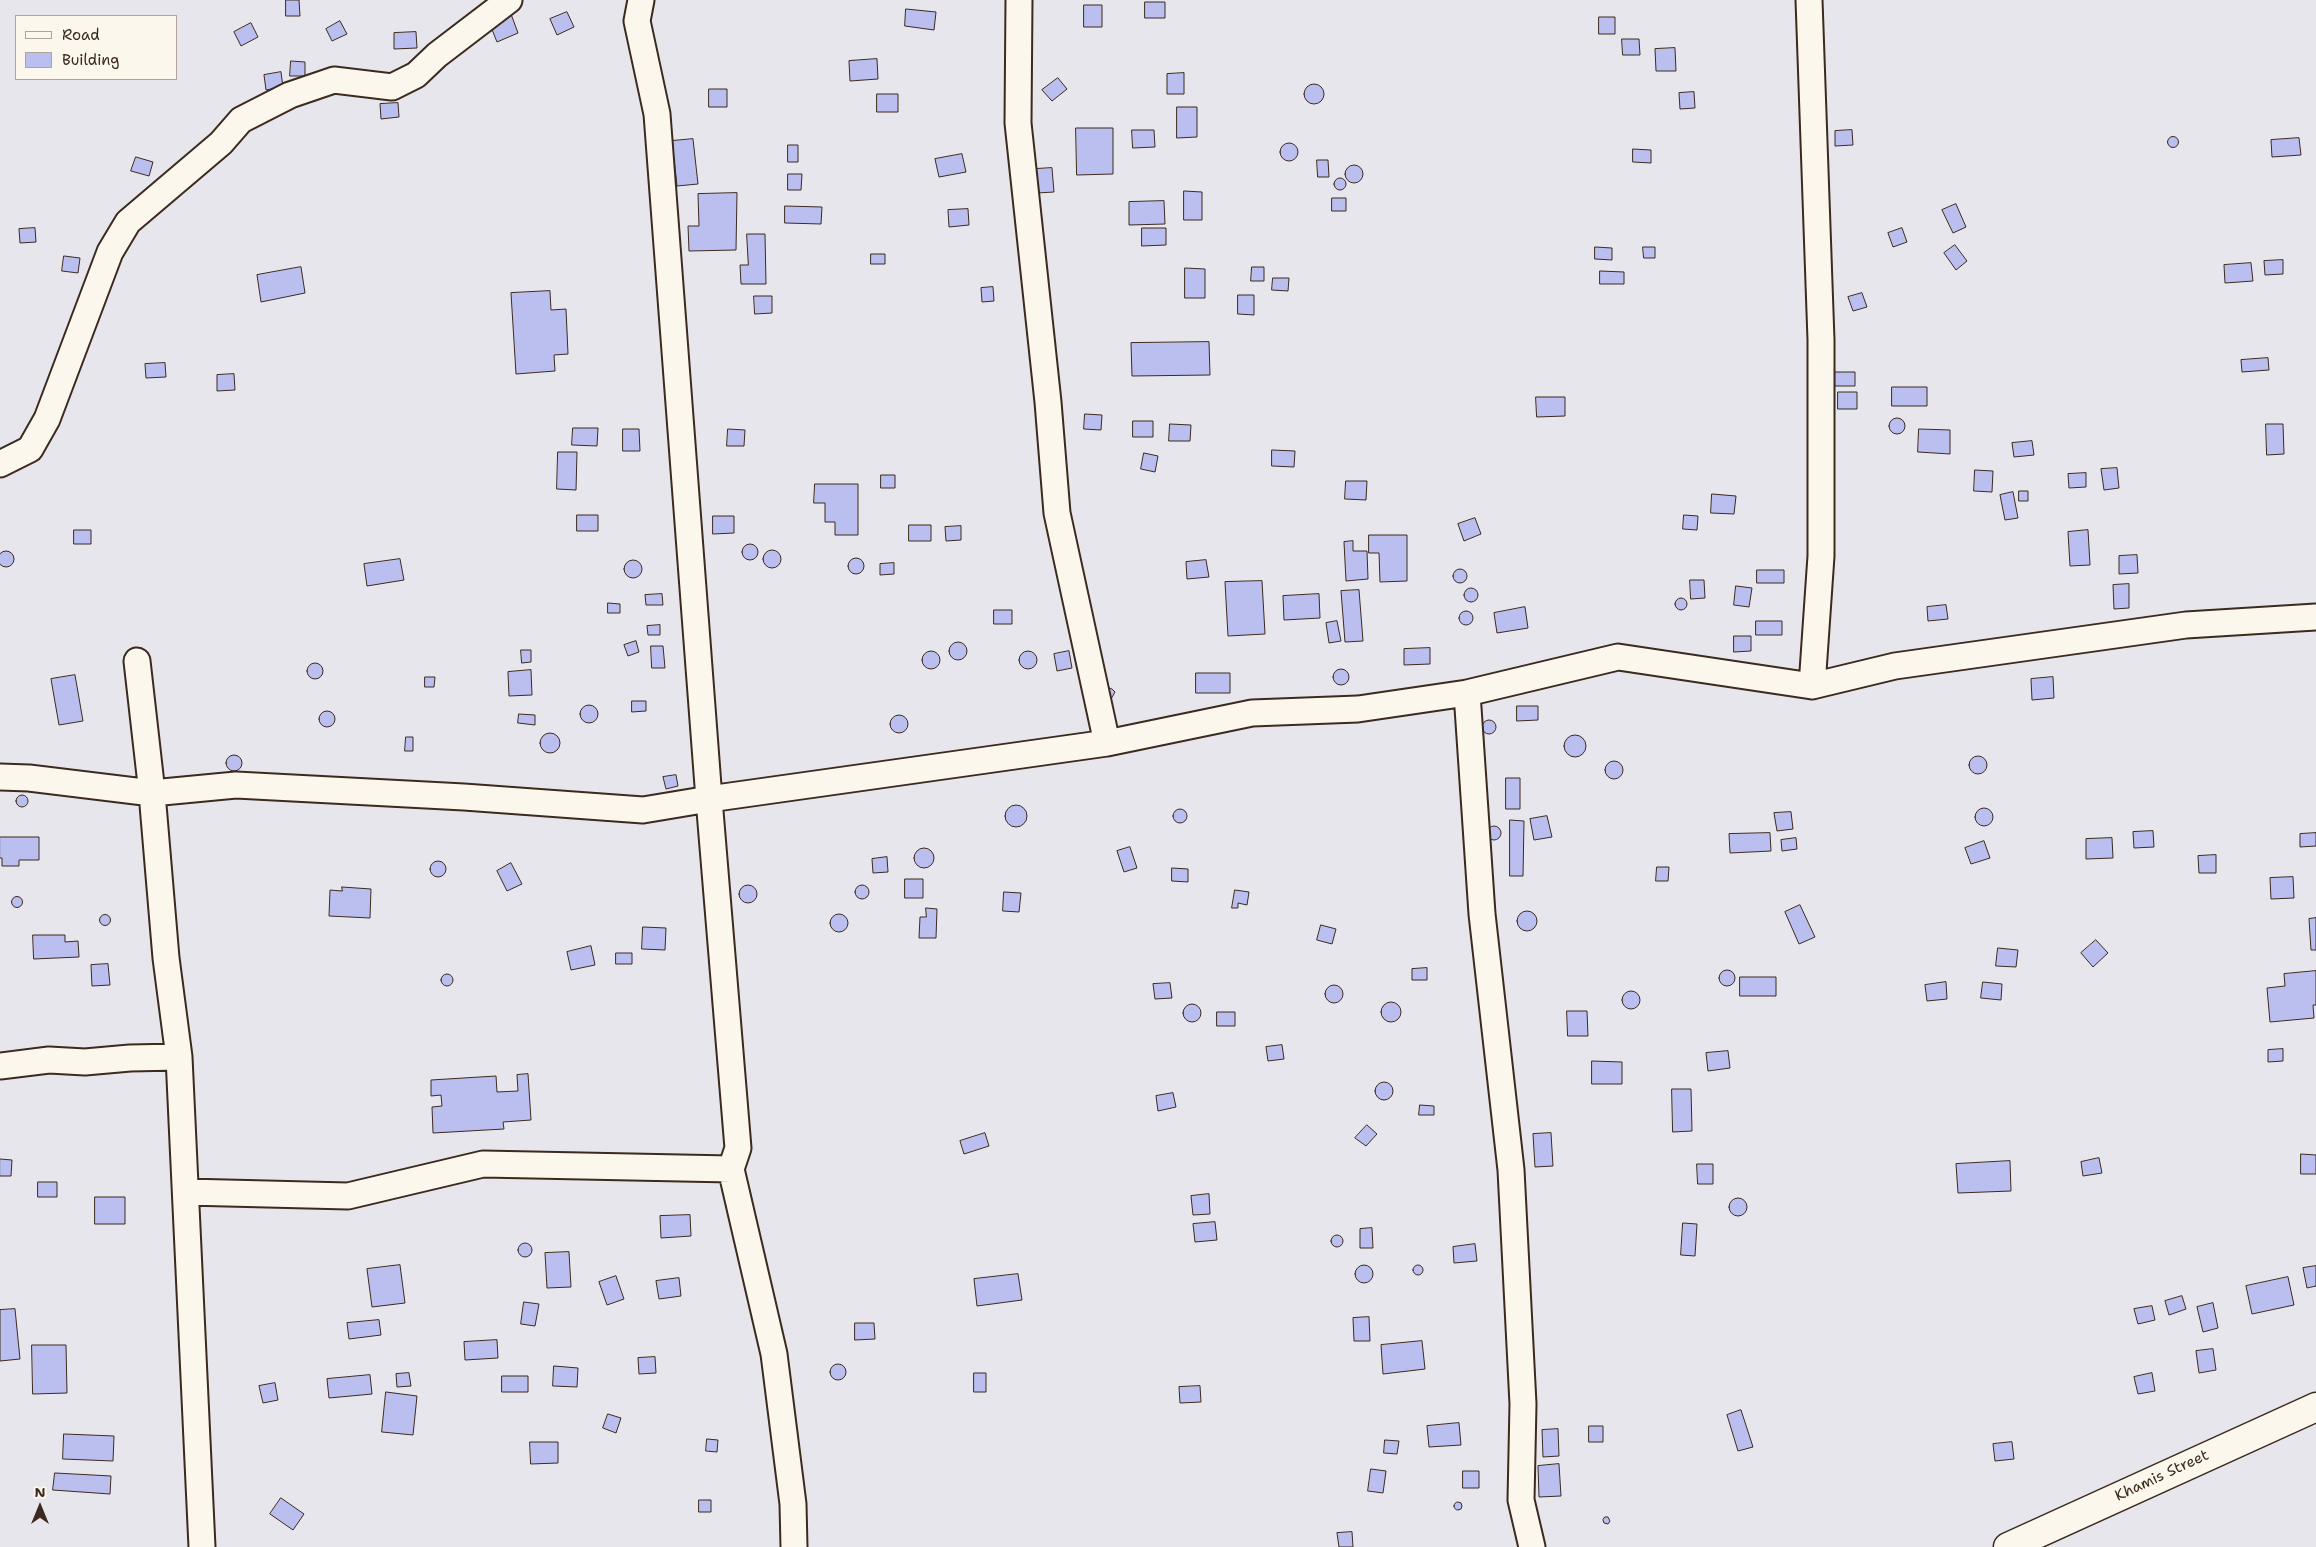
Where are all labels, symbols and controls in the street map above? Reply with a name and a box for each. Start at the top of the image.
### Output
legend [15,15,178,80]
text: Road [62,25,100,45]
text: Building [62,50,119,70]
street label: Khamis Street [2112,1446,2212,1506]
north arrow [15,1482,65,1532]
text: N [34,1483,46,1501]

